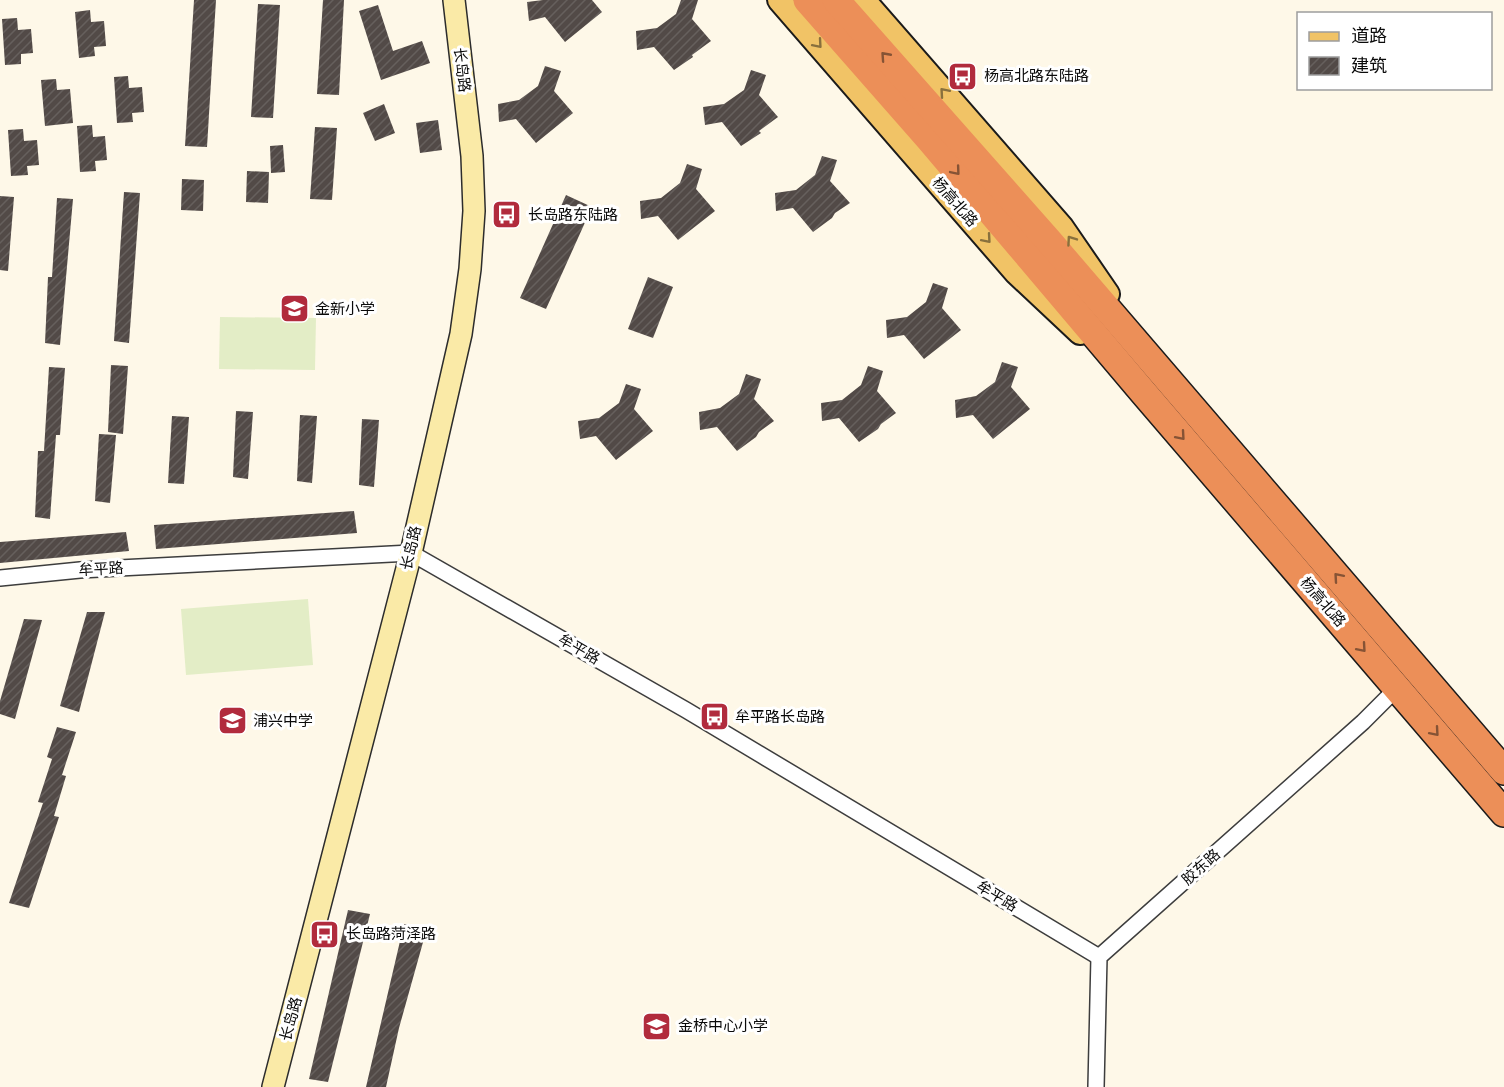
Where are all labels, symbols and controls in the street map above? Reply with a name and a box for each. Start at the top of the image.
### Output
legend [1297,12,1492,90]
text: 道路 [1351,25,1387,47]
one-way arrow [810,37,821,48]
street label: 长岛路 [450,47,474,93]
one-way arrow [881,52,892,62]
text: 建筑 [1351,55,1387,77]
bus stop icon: 杨高北路东陆路 [947,60,979,92]
place label: 杨高北路东陆路 [984,67,1089,85]
one-way arrow [940,88,951,99]
one-way arrow [949,164,960,175]
street label: 杨高北路 [929,173,981,231]
bus stop icon: 长岛路东陆路 [491,199,523,231]
place label: 长岛路东陆路 [528,206,618,224]
one-way arrow [980,232,991,243]
one-way arrow [1067,235,1078,246]
school or university icon: 金新小学 [278,293,310,325]
place label: 金新小学 [315,300,375,318]
one-way arrow [1174,429,1185,440]
street label: 长岛路 [397,524,425,572]
street label: 牟平路 [78,559,124,579]
street label: 杨高北路 [1297,573,1349,631]
one-way arrow [1334,573,1345,584]
street label: 牟平路 [555,630,603,668]
one-way arrow [1355,641,1366,652]
bus stop icon: 牟平路长岛路 [698,701,730,733]
school or university icon: 浦兴中学 [216,705,248,737]
place label: 牟平路长岛路 [735,708,825,726]
place label: 浦兴中学 [253,712,313,730]
one-way arrow [1427,725,1438,736]
street label: 胶东路 [1178,845,1224,889]
street label: 牟平路 [973,877,1021,915]
bus stop icon: 长岛路菏泽路 [309,918,341,950]
place label: 长岛路菏泽路 [346,925,436,943]
street label: 长岛路 [276,995,306,1043]
school or university icon: 金桥中心小学 [641,1010,673,1042]
place label: 金桥中心小学 [678,1017,768,1035]

